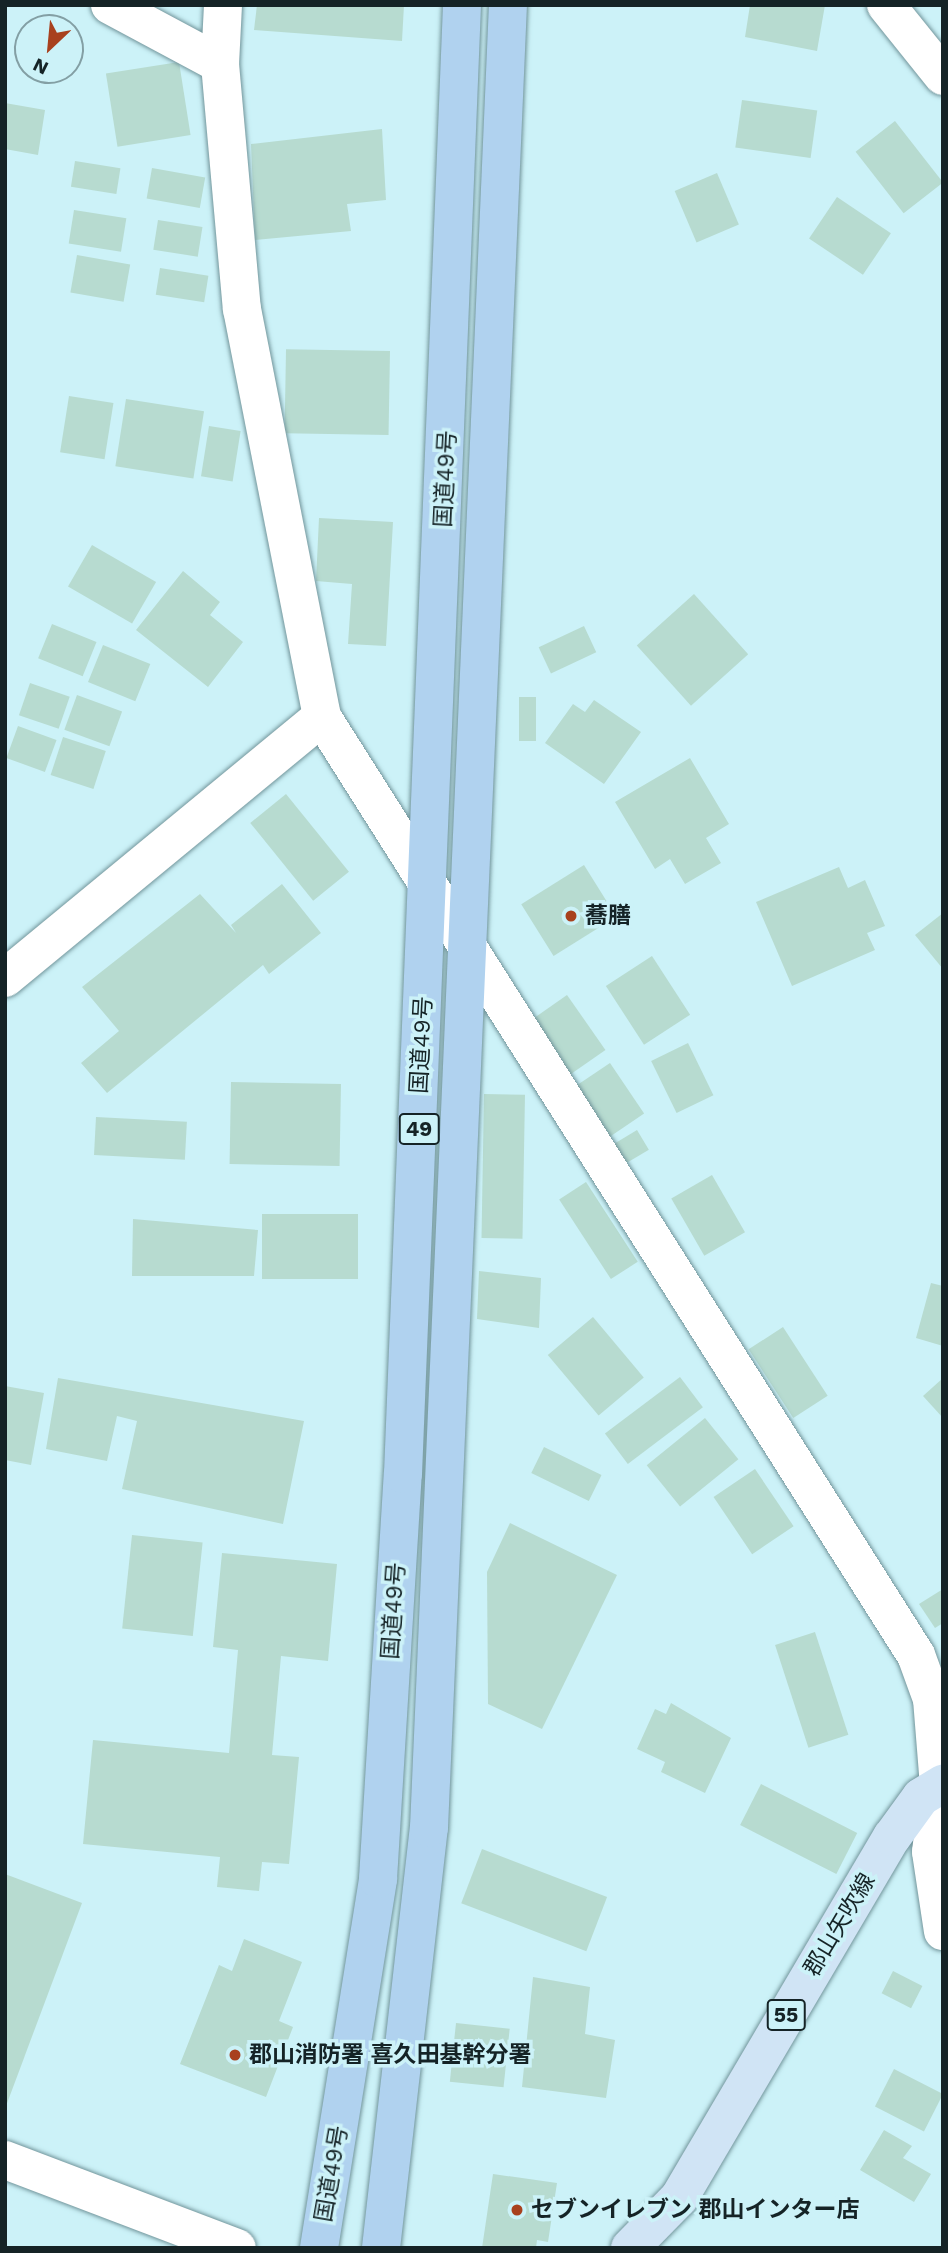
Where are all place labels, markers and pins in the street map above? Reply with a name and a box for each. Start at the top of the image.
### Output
place label: 蕎膳 [585,902,631,930]
marker: 蕎膳 [563,908,579,924]
place label: 郡山消防署 喜久田基幹分署 [249,2041,532,2069]
marker: 郡山消防署 喜久田基幹分署 [227,2047,243,2063]
place label: セブンイレブン 郡山インター店 [531,2196,860,2224]
marker: セブンイレブン 郡山インター店 [509,2202,525,2218]

